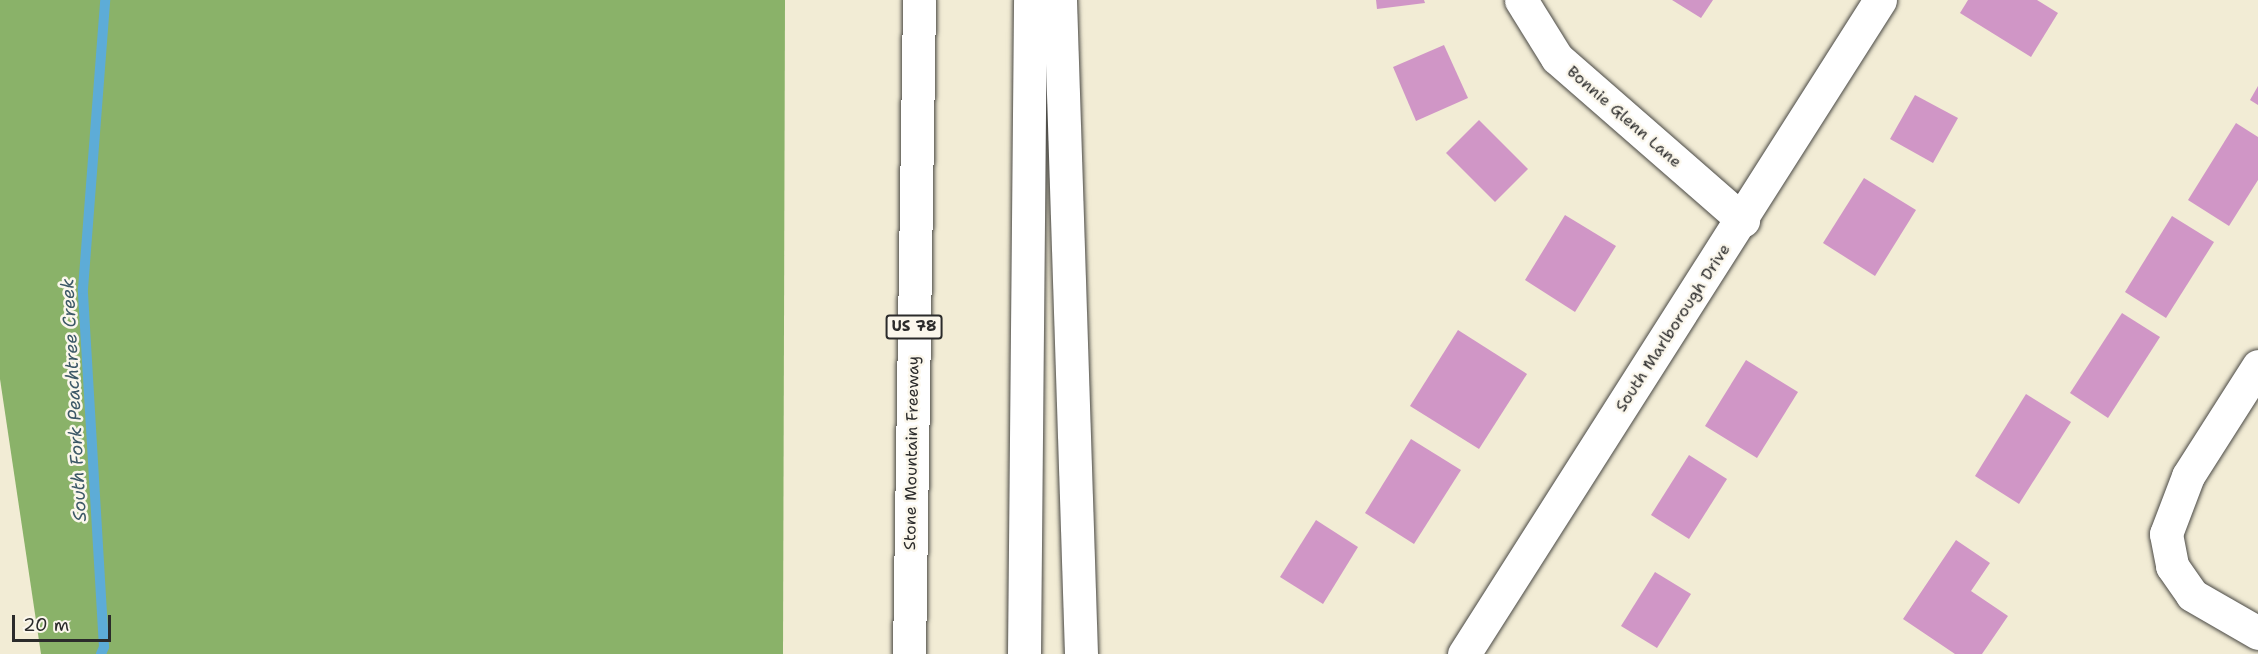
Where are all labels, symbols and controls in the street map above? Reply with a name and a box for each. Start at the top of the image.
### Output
street label: Bonnie Glenn Lane [1563,62,1685,172]
street label: South Marlborough Drive [1612,241,1734,415]
water label: South Fork Peachtree Creek [57,278,91,522]
road number: US 78 [886,315,942,339]
street label: Stone Mountain Freeway [901,356,923,550]
scale bar [15,603,114,641]
text: 20 m [23,613,69,637]

